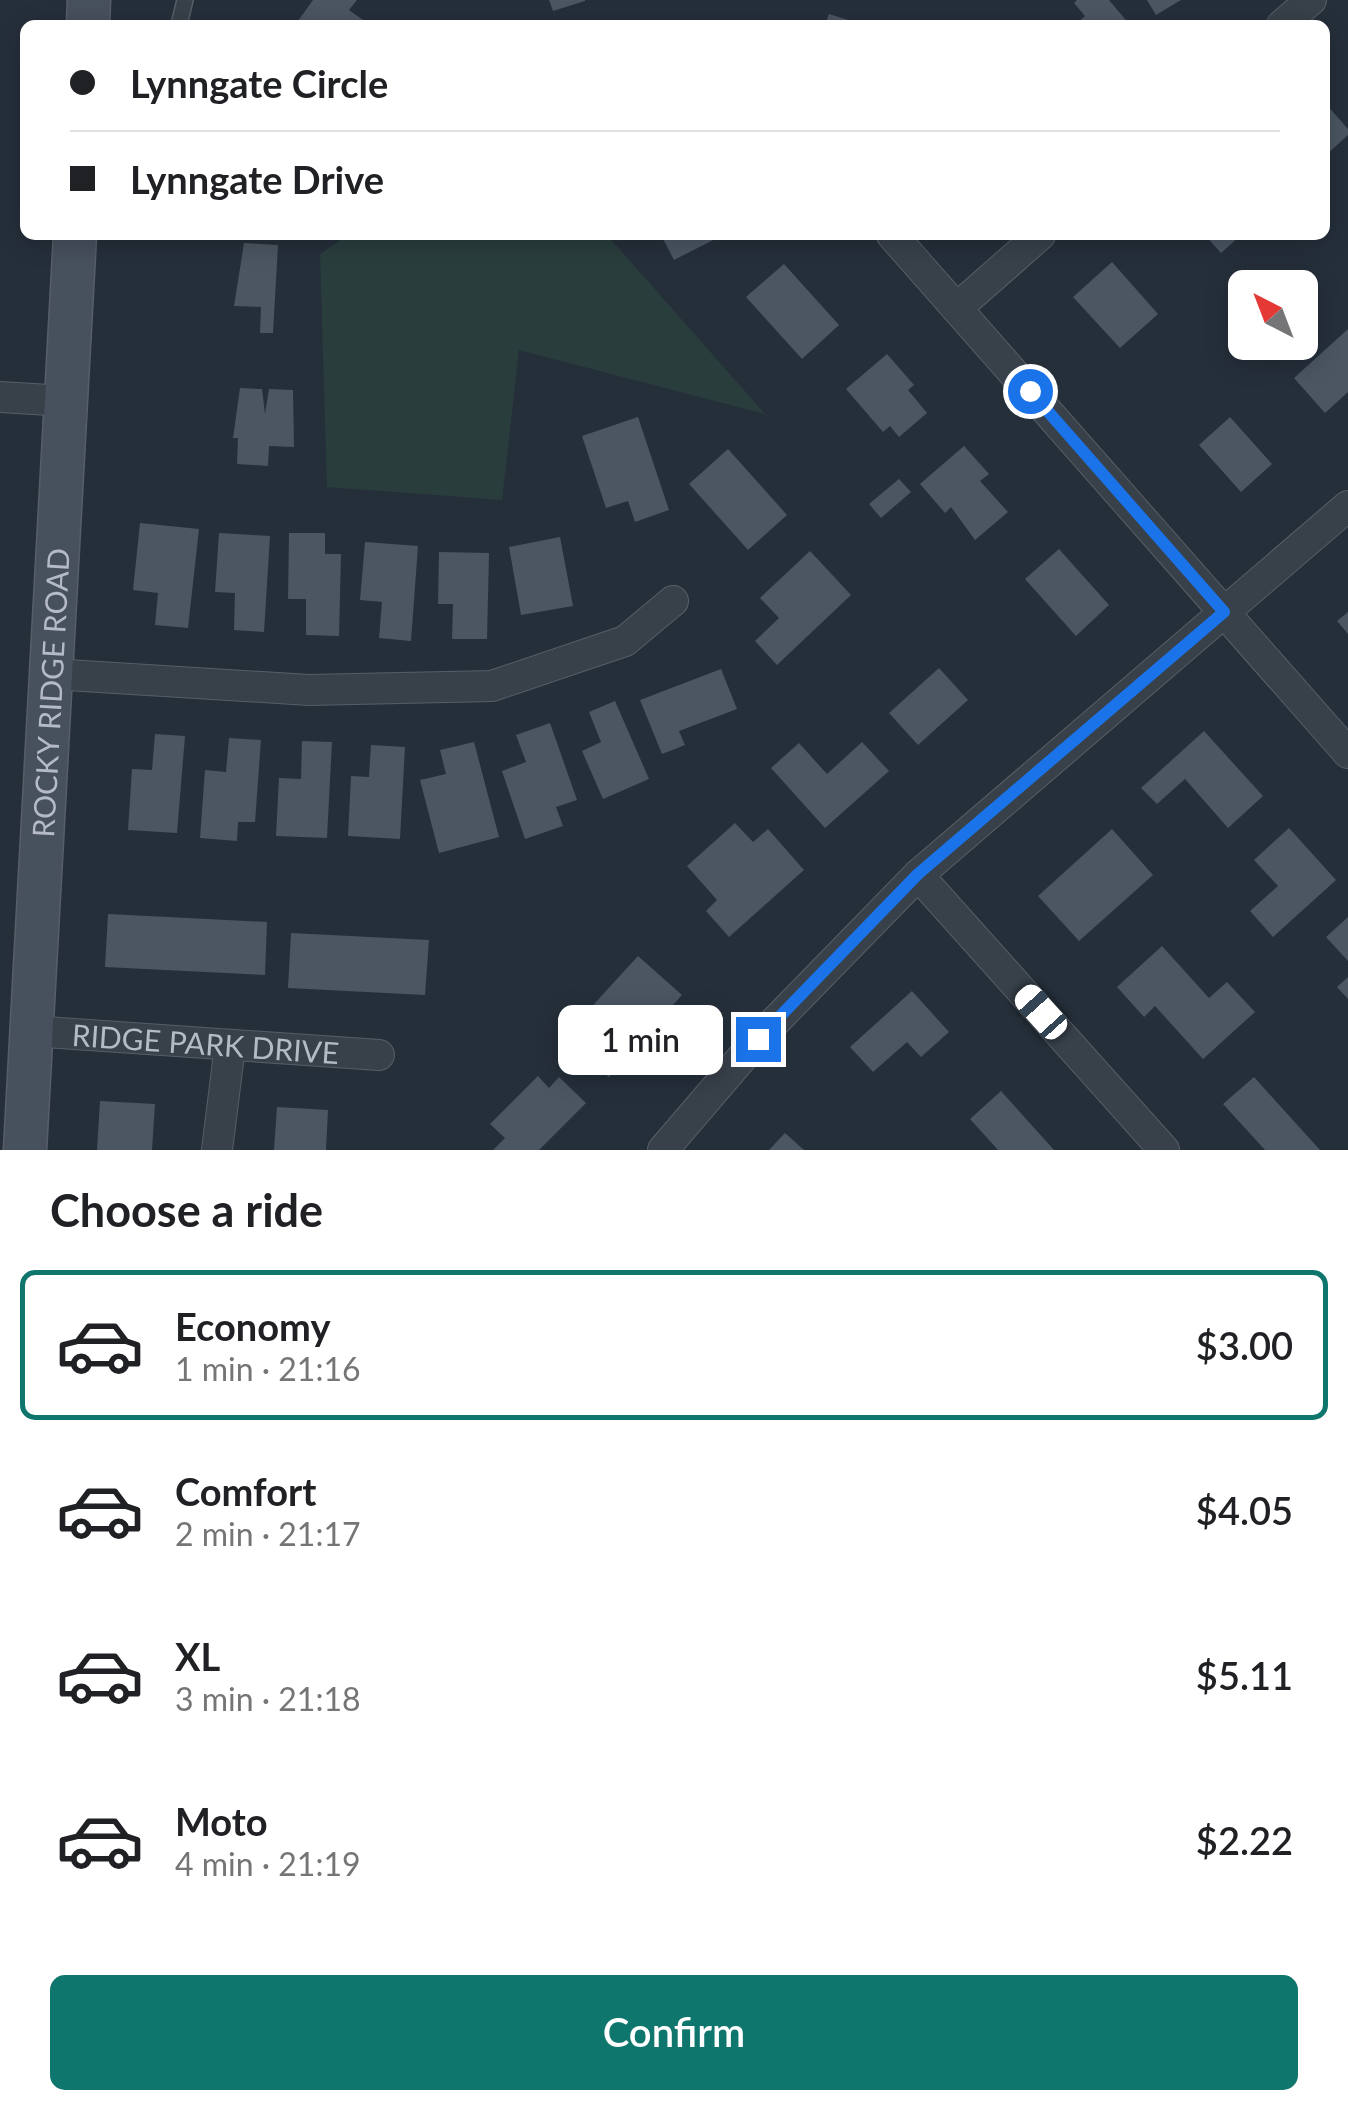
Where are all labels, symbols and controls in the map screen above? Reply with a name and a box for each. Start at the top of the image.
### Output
text: Lynngate Circle [130,60,388,106]
text: Lynngate Drive [130,156,384,202]
north arrow [1228,270,1318,360]
map controls [1228,270,1318,360]
route start [1008,369,1053,414]
street label: ROCKY RIDGE ROAD [24,547,76,838]
car [1010,980,1072,1044]
callout: 1 min [558,1004,723,1074]
street label: RIDGE PARK DRIVE [71,1016,340,1070]
route end [736,1017,781,1062]
text: 1 min [601,1020,680,1059]
text: Choose a ride [50,1183,323,1237]
icon: car [55,1300,145,1390]
text: Economy [175,1303,330,1349]
text: $3.00 [1196,1322,1293,1368]
text: 1 min · 21:16 [175,1349,361,1388]
icon: car [55,1465,145,1555]
text: Comfort [175,1468,316,1514]
text: $4.05 [1196,1487,1293,1533]
text: 2 min · 21:17 [175,1514,361,1553]
icon: car [55,1630,145,1720]
text: XL [175,1633,220,1679]
text: $5.11 [1196,1652,1293,1698]
text: 3 min · 21:18 [175,1679,361,1718]
icon: car [55,1795,145,1885]
text: Moto [175,1798,268,1844]
text: $2.22 [1196,1817,1293,1863]
text: 4 min · 21:19 [175,1844,361,1883]
button: Confirm [50,1975,1298,2090]

